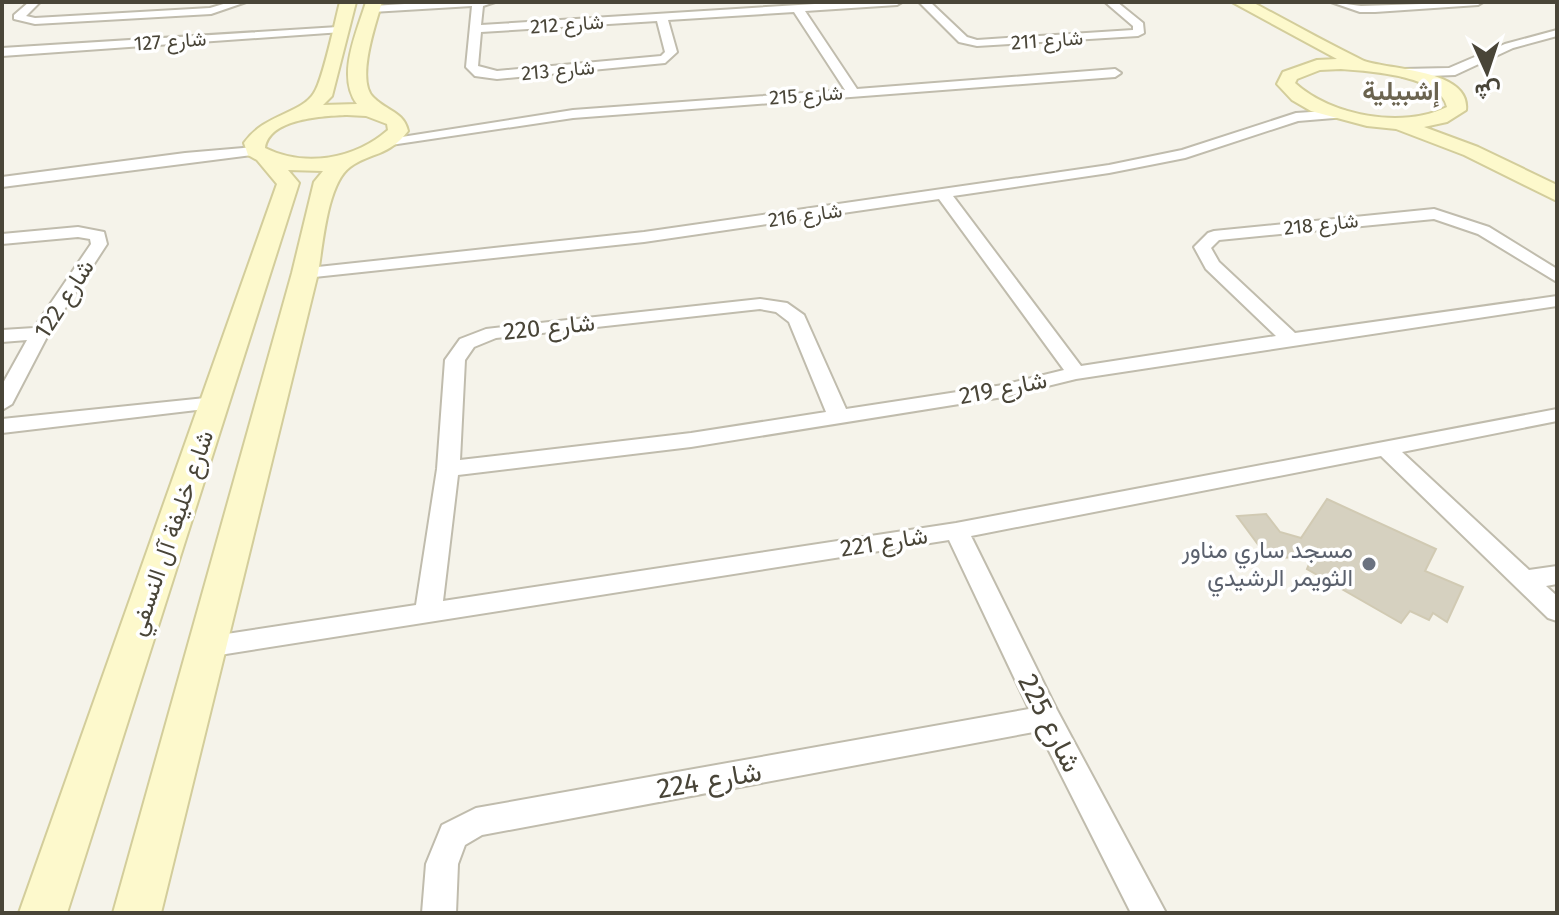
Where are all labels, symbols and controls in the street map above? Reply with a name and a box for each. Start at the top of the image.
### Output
street label: شارع 212 [530,9,605,41]
street label: شارع 127 [133,26,207,58]
street label: شارع 211 [1010,26,1084,56]
north arrow [1447,32,1527,112]
street label: شارع 213 [520,55,596,87]
district label: إشبيلية [1362,76,1440,108]
text: ش [1474,77,1502,106]
street label: شارع 215 [768,80,844,112]
street label: شارع 216 [767,198,844,234]
street label: شارع 218 [1283,208,1360,242]
street label: شارع 122 [28,254,102,345]
street label: شارع 220 [502,308,596,348]
street label: شارع 219 [957,366,1050,412]
street label: شارع خليفة آل النسفي [123,427,224,641]
street label: شارع 221 [838,521,930,565]
place label: مسجد ساري مناور الثويمر الرشيدي [1181,536,1353,597]
marker: مسجد ساري مناور الثويمر الرشيدي [1360,555,1378,573]
street label: شارع 225 [1010,669,1089,778]
street label: شارع 224 [654,755,764,807]

